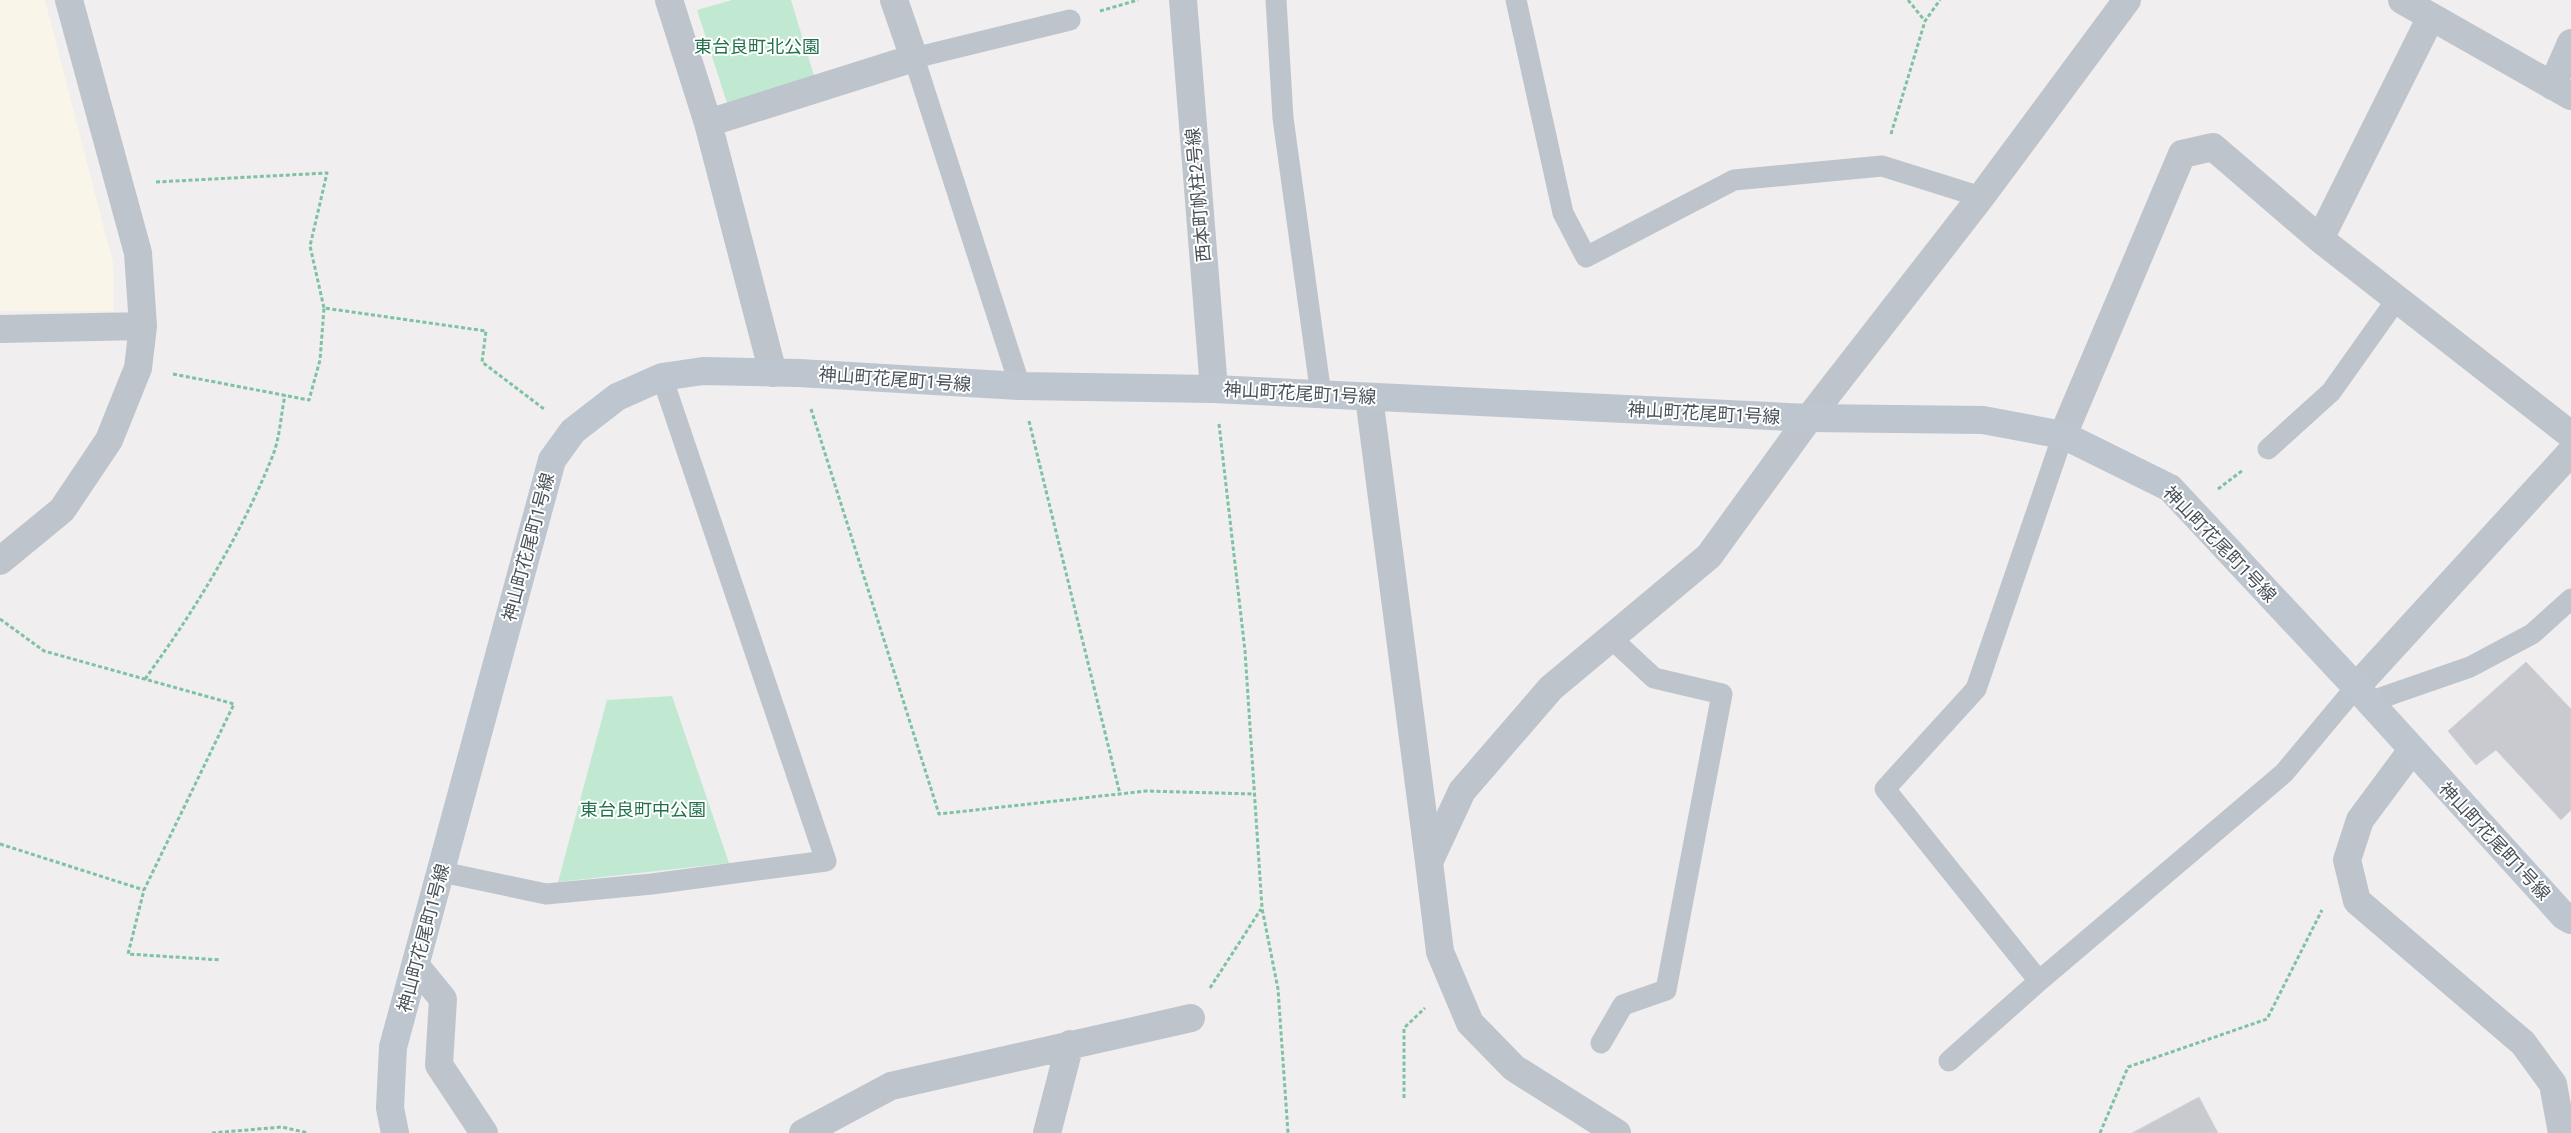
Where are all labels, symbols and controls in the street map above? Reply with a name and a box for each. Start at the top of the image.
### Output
park label: 東台良町北公園 [694,36,820,57]
street label: 西本町帆柱2号線 [1182,127,1214,263]
street label: 神山町花尾町1号線 [818,363,972,395]
street label: 神山町花尾町1号線 [1223,379,1377,407]
street label: 神山町花尾町1号線 [1627,399,1781,427]
street label: 神山町花尾町1号線 [498,470,558,624]
street label: 神山町花尾町1号線 [2159,482,2281,606]
street label: 神山町花尾町1号線 [2435,778,2555,904]
park label: 東台良町中公園 [580,799,706,820]
street label: 神山町花尾町1号線 [393,861,453,1015]

